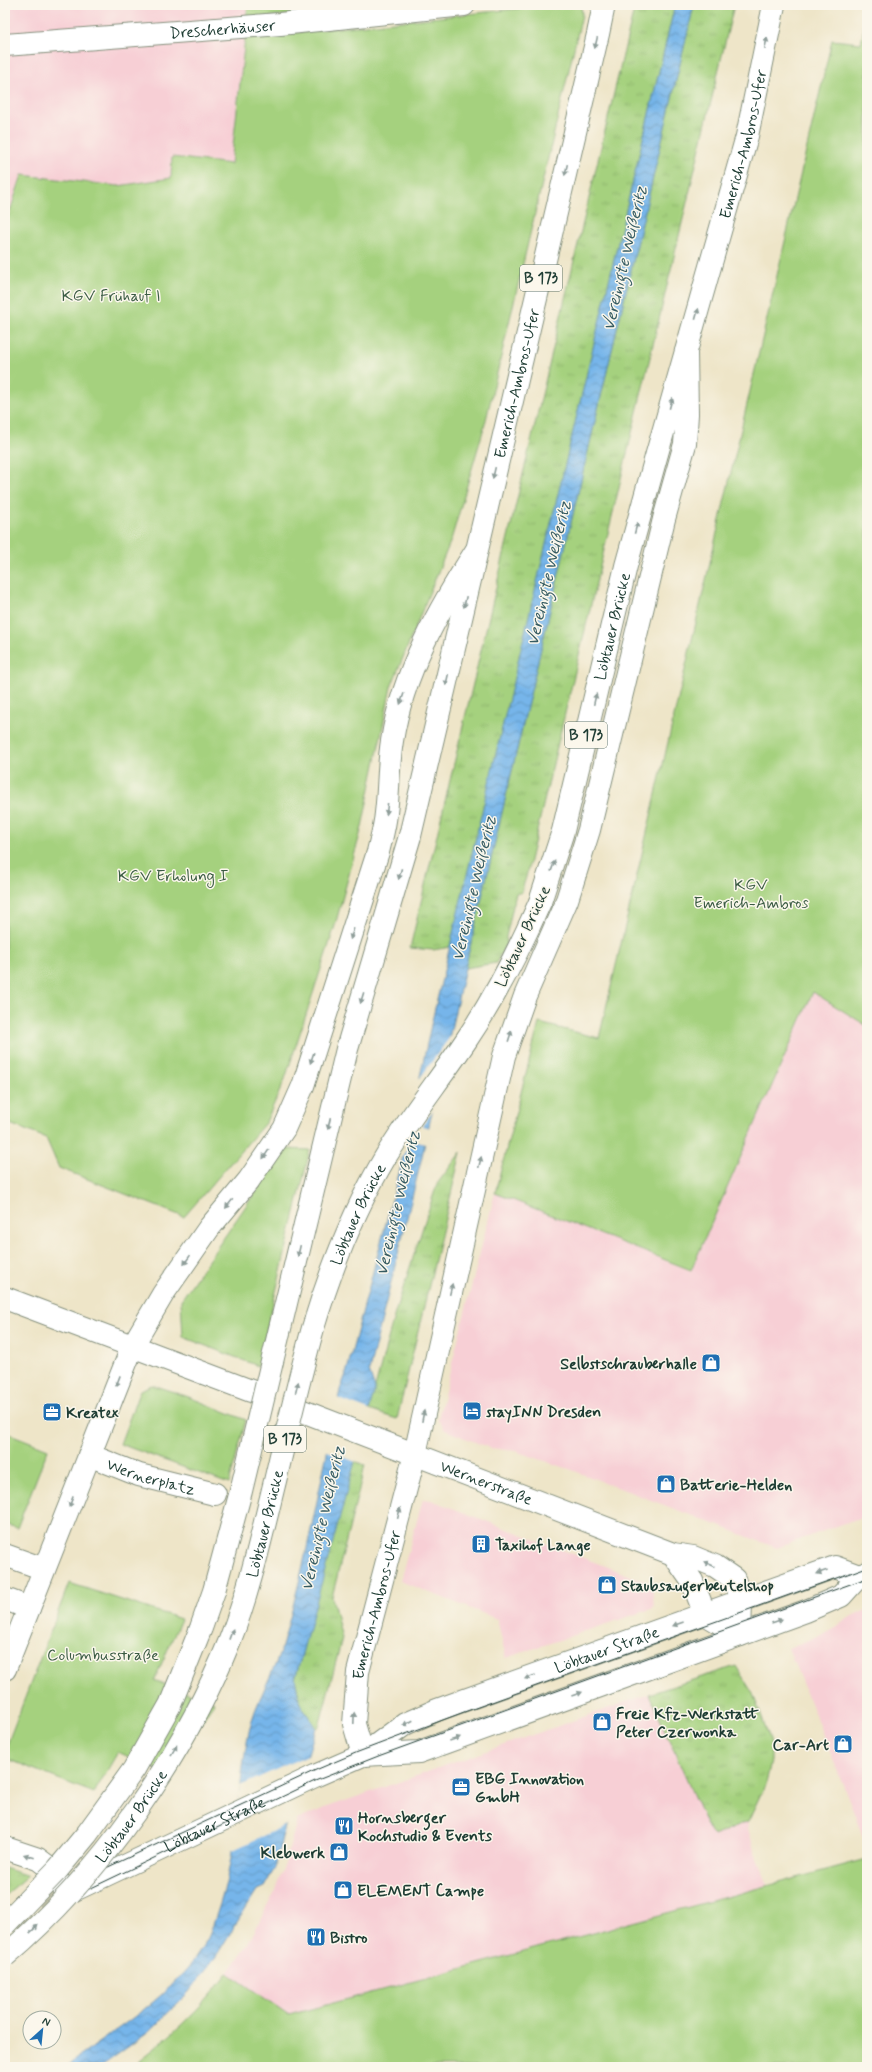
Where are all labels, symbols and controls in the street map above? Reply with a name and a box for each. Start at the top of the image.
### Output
street label: Drescherhäuser [169,15,277,44]
one-way arrow [764,36,770,49]
one-way arrow [593,37,599,49]
street label: Emerich-Ambros-Ufer [715,67,773,221]
one-way arrow [563,164,569,176]
water label: Vereinigte Weißeritz [598,183,654,333]
road number: B 173 [520,265,562,291]
park label: KGV Frühauf I [62,286,160,307]
street label: Emerich-Ambros-Ufer [490,306,545,461]
one-way arrow [694,308,700,320]
one-way arrow [668,397,674,409]
one-way arrow [491,467,497,480]
water label: Vereinigte Weißeritz [522,498,578,648]
one-way arrow [634,522,640,535]
street label: Löbtauer Brücke [590,571,636,683]
one-way arrow [461,596,467,609]
one-way arrow [444,675,450,687]
one-way arrow [399,693,405,705]
one-way arrow [592,693,598,705]
road number: B 173 [565,722,607,748]
one-way arrow [383,803,390,815]
water label: Vereinigte Weißeritz [447,813,503,963]
one-way arrow [550,859,556,871]
park label: KGV Erholung I [118,866,228,888]
one-way arrow [396,868,402,880]
park label: KGV Emerich-Ambros [694,875,808,914]
street label: Löbtauer Brücke [491,882,556,991]
one-way arrow [349,929,355,941]
one-way arrow [358,993,364,1005]
one-way arrow [507,1030,513,1042]
one-way arrow [309,1053,315,1065]
one-way arrow [326,1118,332,1130]
water label: Vereinigte Weißeritz [371,1128,427,1278]
one-way arrow [262,1149,270,1160]
one-way arrow [477,1156,483,1169]
street label: Löbtauer Brücke [326,1160,392,1268]
one-way arrow [225,1199,233,1209]
one-way arrow [295,1244,301,1257]
one-way arrow [183,1255,191,1265]
one-way arrow [449,1283,455,1296]
shop icon: Selbstschrauberhalle [700,1352,722,1374]
place label: Selbstschrauberhalle [560,1354,697,1375]
one-way arrow [115,1376,121,1388]
one-way arrow [295,1381,301,1393]
hotel icon: stayINN Dresden [461,1400,483,1422]
office icon: Kreatex [41,1401,63,1423]
place label: stayINN Dresden [486,1402,601,1423]
place label: Kreatex [66,1403,119,1424]
one-way arrow [420,1410,426,1422]
road number: B 173 [264,1426,306,1452]
water label: Vereinigte Weißeritz [296,1443,352,1593]
street label: Wernerplatz [103,1454,198,1501]
street label: Wernerstraße [437,1456,535,1511]
street label: Löbtauer Brücke [242,1468,289,1580]
shop icon: Batterie-Helden [655,1473,677,1495]
place label: Batterie-Helden [680,1475,792,1496]
one-way arrow [67,1497,73,1509]
one-way arrow [397,1507,403,1519]
street label: Emerich-Ambros-Ufer [348,1528,407,1680]
building icon: Taxihof Lange [470,1533,492,1555]
place label: Taxihof Lange [495,1535,591,1557]
one-way arrow [703,1561,715,1567]
one-way arrow [816,1570,828,1576]
shop icon: Staubsaugerbeutelshop [596,1574,618,1596]
place label: Staubsaugerbeutelshop [621,1576,774,1599]
one-way arrow [771,1618,783,1624]
one-way arrow [672,1621,684,1627]
street label: Löbtauer Straße [552,1622,662,1679]
one-way arrow [229,1628,235,1640]
park label: Columbusstraße [47,1645,159,1666]
one-way arrow [523,1675,535,1681]
one-way arrow [572,1691,584,1697]
place label: Freie Kfz-Werkstatt Peter Czerwonka [616,1704,759,1743]
one-way arrow [351,1711,357,1724]
shop icon: Freie Kfz-Werkstatt Peter Czerwonka [591,1711,613,1733]
one-way arrow [402,1720,414,1726]
shop icon: Car-Art [832,1733,854,1755]
one-way arrow [450,1735,462,1741]
place label: Car-Art [772,1735,829,1756]
one-way arrow [170,1745,177,1756]
street label: Löbtauer Brücke [91,1766,173,1868]
place label: EBG Innovation GmbH [475,1769,584,1808]
office icon: EBG Innovation GmbH [450,1776,472,1798]
street label: Löbtauer Straße [161,1792,269,1858]
place label: Hornsberger Kochstudio & Events [358,1808,493,1847]
restaurant icon: Hornsberger Kochstudio & Events [333,1815,355,1837]
shop icon: Klebwerk [328,1841,350,1863]
place label: Klebwerk [260,1843,325,1864]
one-way arrow [22,1852,34,1858]
shop icon: ELEMENT Campe [332,1879,354,1901]
place label: ELEMENT Campe [357,1881,484,1902]
one-way arrow [29,1924,39,1934]
restaurant icon: Bistro [305,1926,327,1948]
place label: Bistro [330,1928,368,1949]
north arrow [22,2010,62,2050]
text: N [40,2014,53,2030]

